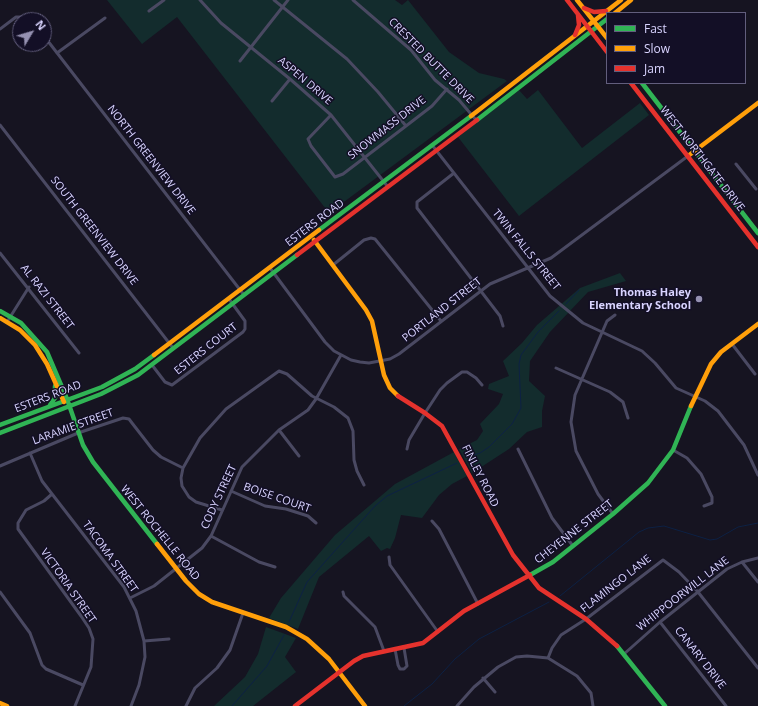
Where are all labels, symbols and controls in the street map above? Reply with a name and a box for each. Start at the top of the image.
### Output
north arrow [12,12,52,52]
legend [606,12,746,84]
street label: CRESTED BUTTE DRIVE [385,15,477,107]
text: N [32,17,50,33]
text: Fast [644,20,667,37]
text: Slow [644,40,670,57]
street label: ASPEN DRIVE [275,54,335,108]
text: Jam [644,60,665,77]
street label: SNOWMASS DRIVE [345,93,429,163]
street label: NORTH GREENVIEW DRIVE [104,103,198,217]
street label: WEST NORTHGATE DRIVE [657,104,747,214]
street label: SOUTH GREENVIEW DRIVE [47,174,141,288]
street label: ESTERS ROAD [283,197,347,249]
street label: TWIN FALLS STREET [489,207,563,293]
street label: AL RAZI STREET [18,262,76,332]
street label: PORTLAND STREET [400,275,484,345]
place label: Thomas Haley Elementary School [589,286,691,312]
marker: Thomas Haley Elementary School [694,294,704,304]
street label: ESTERS COURT [172,320,240,378]
street label: ESTERS ROAD [13,378,83,416]
street label: LARAMIE STREET [31,406,115,448]
street label: FINLEY ROAD [459,443,501,509]
street label: CODY STREET [198,463,240,531]
street label: BOISE COURT [242,480,312,516]
street label: WEST ROCHELLE ROAD [118,483,202,583]
street label: CHEYENNE STREET [532,497,616,567]
street label: TACOMA STREET [80,519,140,595]
street label: VICTORIA STREET [37,546,99,626]
street label: FLAMINGO LANE [578,552,654,616]
street label: WHIPPOORWILL LANE [634,554,732,634]
street label: CANARY DRIVE [672,624,728,692]

